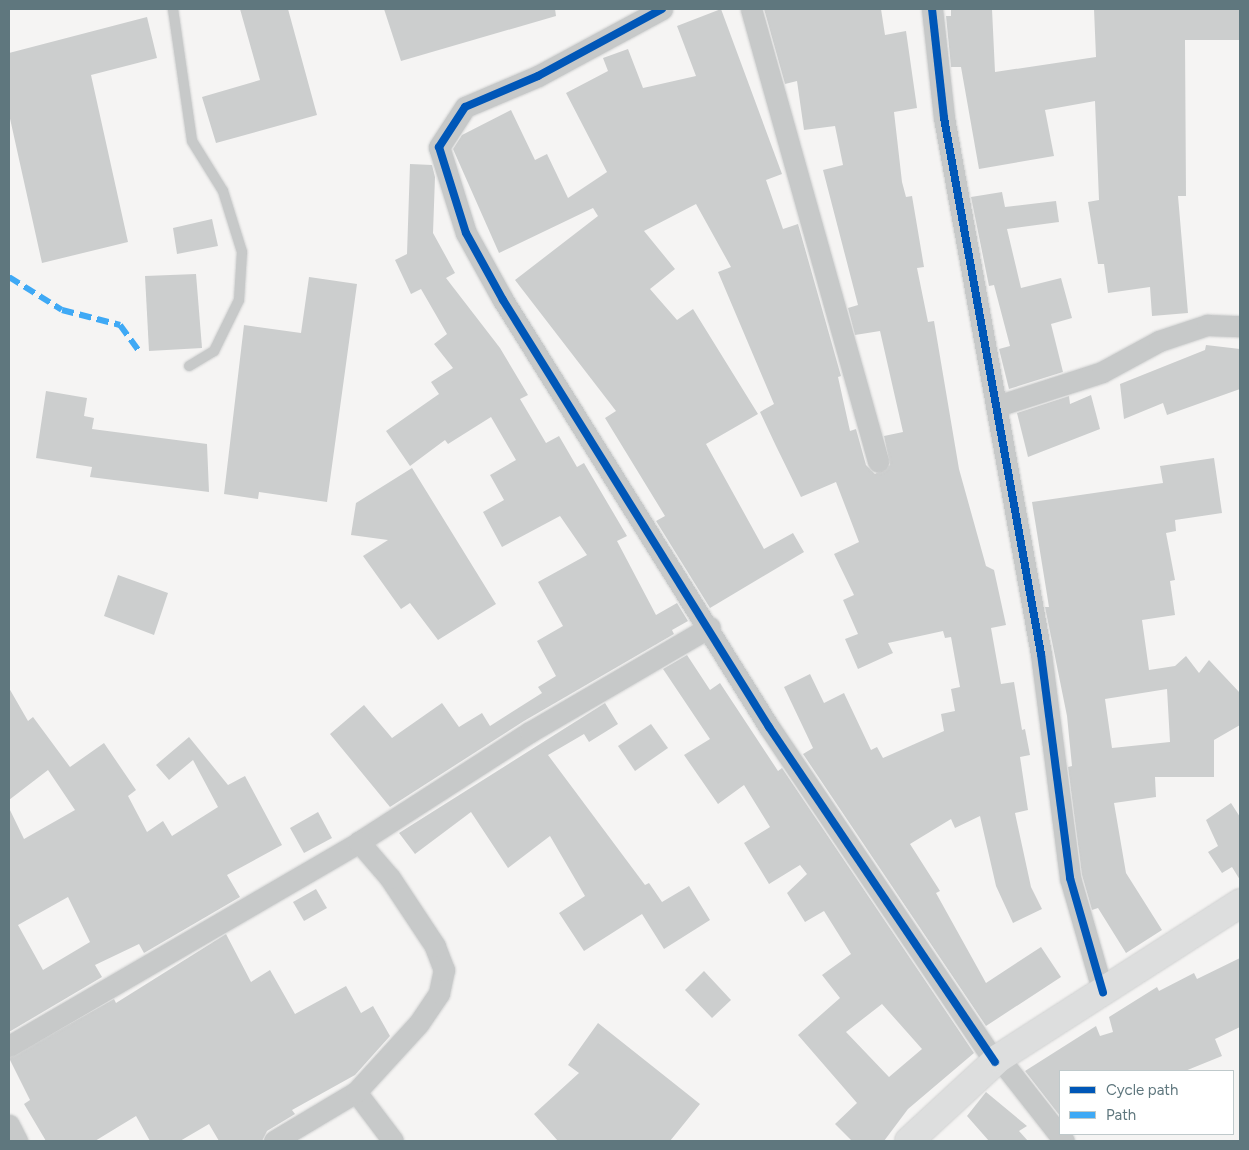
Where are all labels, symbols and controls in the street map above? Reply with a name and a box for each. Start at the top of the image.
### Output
legend [1059,1070,1234,1135]
text: Cycle path [1106,1081,1178,1099]
text: Path [1106,1106,1136,1124]

